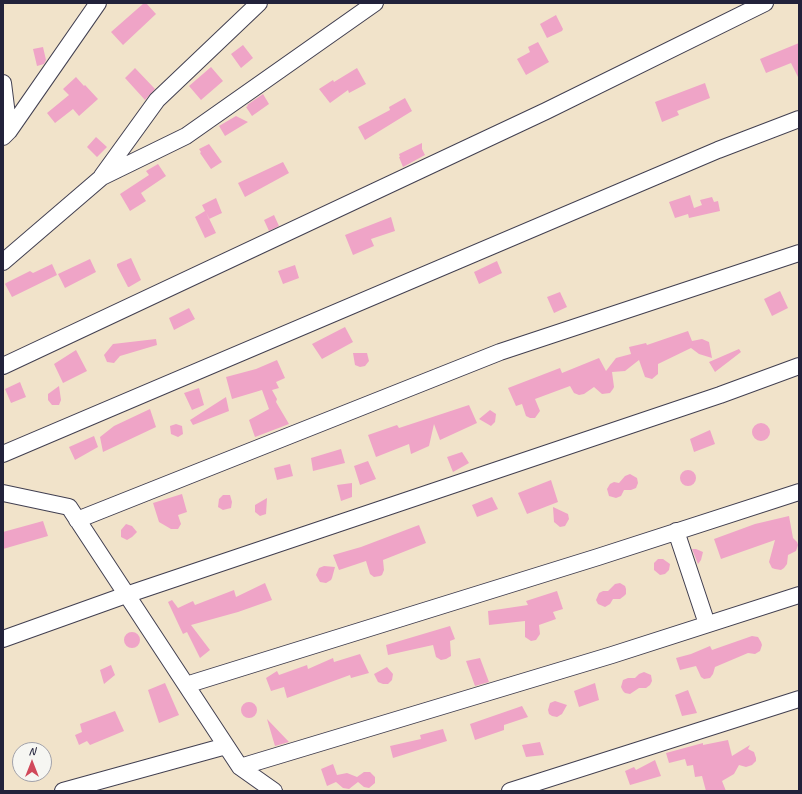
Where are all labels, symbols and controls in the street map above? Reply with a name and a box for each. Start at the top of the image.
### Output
north arrow [12,742,52,782]
text: N [29,744,35,758]

